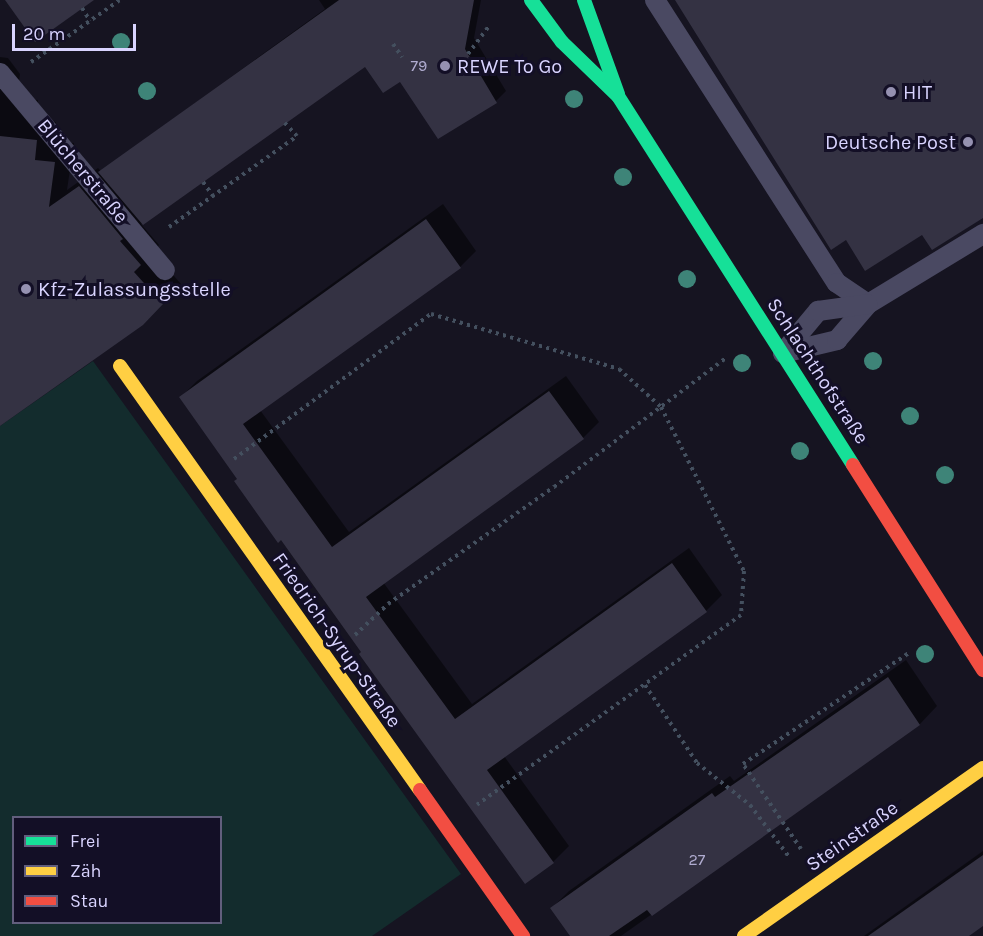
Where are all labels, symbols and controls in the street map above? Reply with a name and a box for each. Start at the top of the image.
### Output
scale bar [15,12,140,50]
text: 20 m [23,23,65,45]
place label: REWE To Go [457,54,562,78]
house number: 79 [411,56,427,76]
marker: REWE To Go [438,59,452,73]
place label: HIT [903,80,932,104]
marker: HIT [884,85,898,99]
street label: Blücherstraße [32,114,134,228]
place label: Deutsche Post [825,130,956,154]
marker: Deutsche Post [961,135,975,149]
place label: Kfz-Zulassungsstelle [38,277,231,301]
marker: Kfz-Zulassungsstelle [19,282,33,296]
street label: Schlachthofstraße [762,294,874,448]
street label: Friedrich-Syrup-Straße [267,548,407,732]
street label: Steinstraße [801,796,903,876]
legend [12,816,222,924]
text: Frei [70,830,101,852]
house number: 27 [689,850,705,870]
text: Zäh [70,860,101,882]
text: Stau [70,890,108,912]

